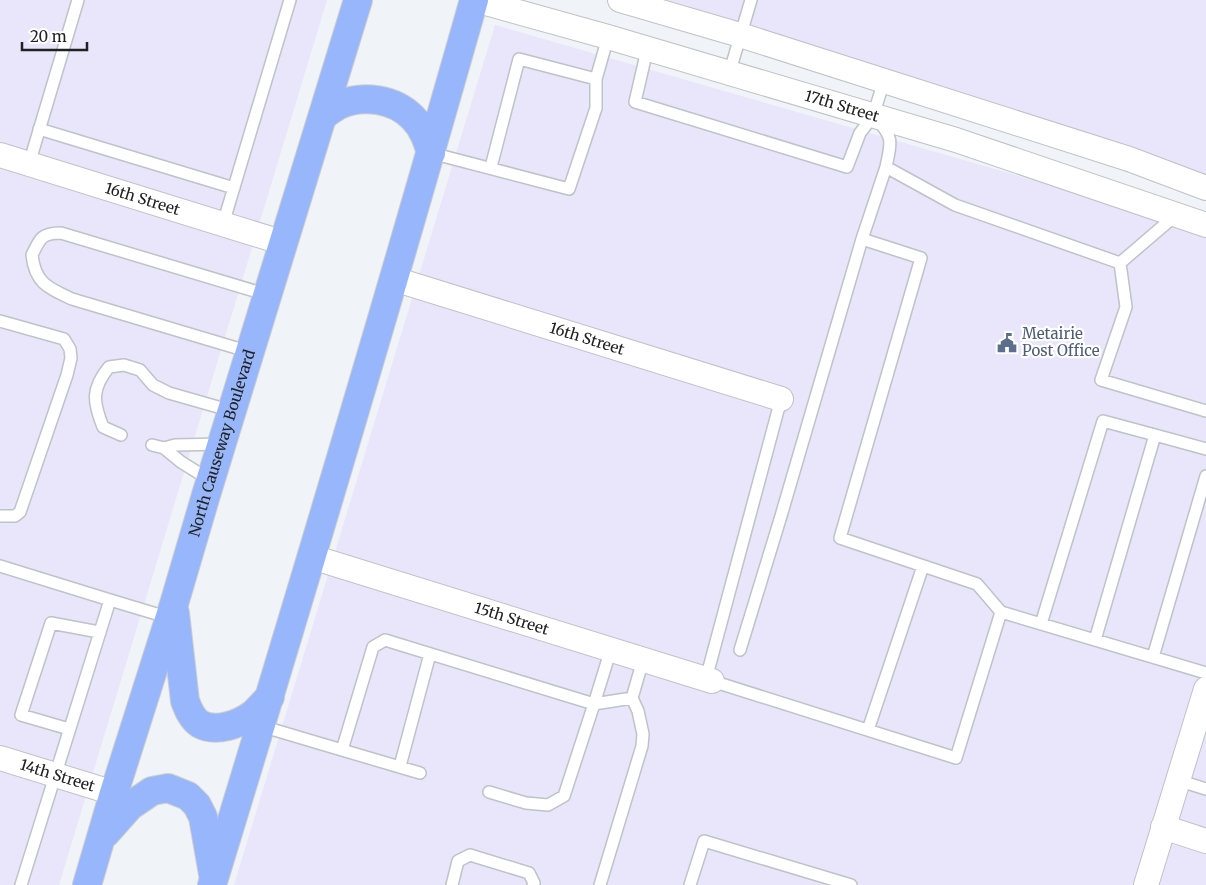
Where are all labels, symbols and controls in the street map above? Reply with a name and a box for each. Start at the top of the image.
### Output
scale bar [22,20,88,52]
text: 20 m [30,27,67,46]
street label: 17th Street [803,86,882,126]
street label: 16th Street [103,178,182,219]
street label: 16th Street [547,318,627,359]
place label: Metairie Post Office [1022,324,1100,360]
public building icon: Metairie Post Office [996,332,1018,354]
street label: North Causeway Boulevard [184,347,259,539]
street label: 15th Street [472,598,551,639]
street label: 14th Street [18,755,97,796]

